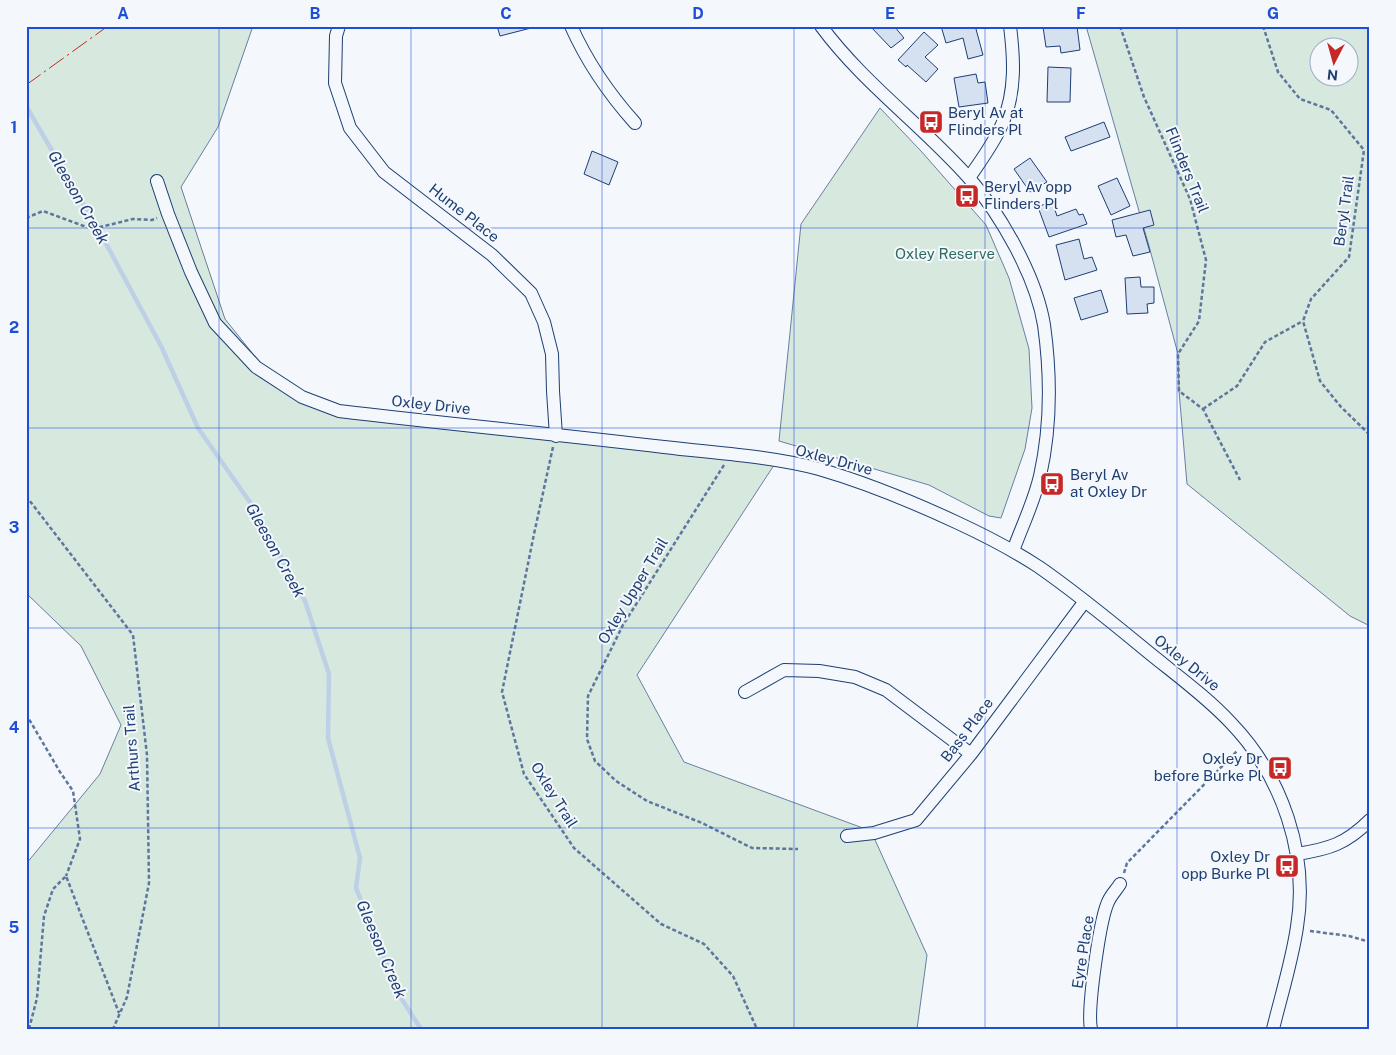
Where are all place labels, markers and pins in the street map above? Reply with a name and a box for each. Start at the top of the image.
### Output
place label: Beryl Av at Flinders Pl [948,104,1024,138]
bus stop icon: Beryl Av at Flinders Pl [918,109,944,135]
place label: Beryl Av opp Flinders Pl [984,178,1072,212]
bus stop icon: Beryl Av opp Flinders Pl [954,183,980,209]
place label: Beryl Av at Oxley Dr [1070,466,1147,500]
bus stop icon: Beryl Av at Oxley Dr [1039,471,1065,497]
place label: Oxley Dr before Burke Pl [1154,750,1262,784]
bus stop icon: Oxley Dr before Burke Pl [1267,755,1293,781]
place label: Oxley Dr opp Burke Pl [1181,848,1270,882]
bus stop icon: Oxley Dr opp Burke Pl [1274,853,1300,879]

